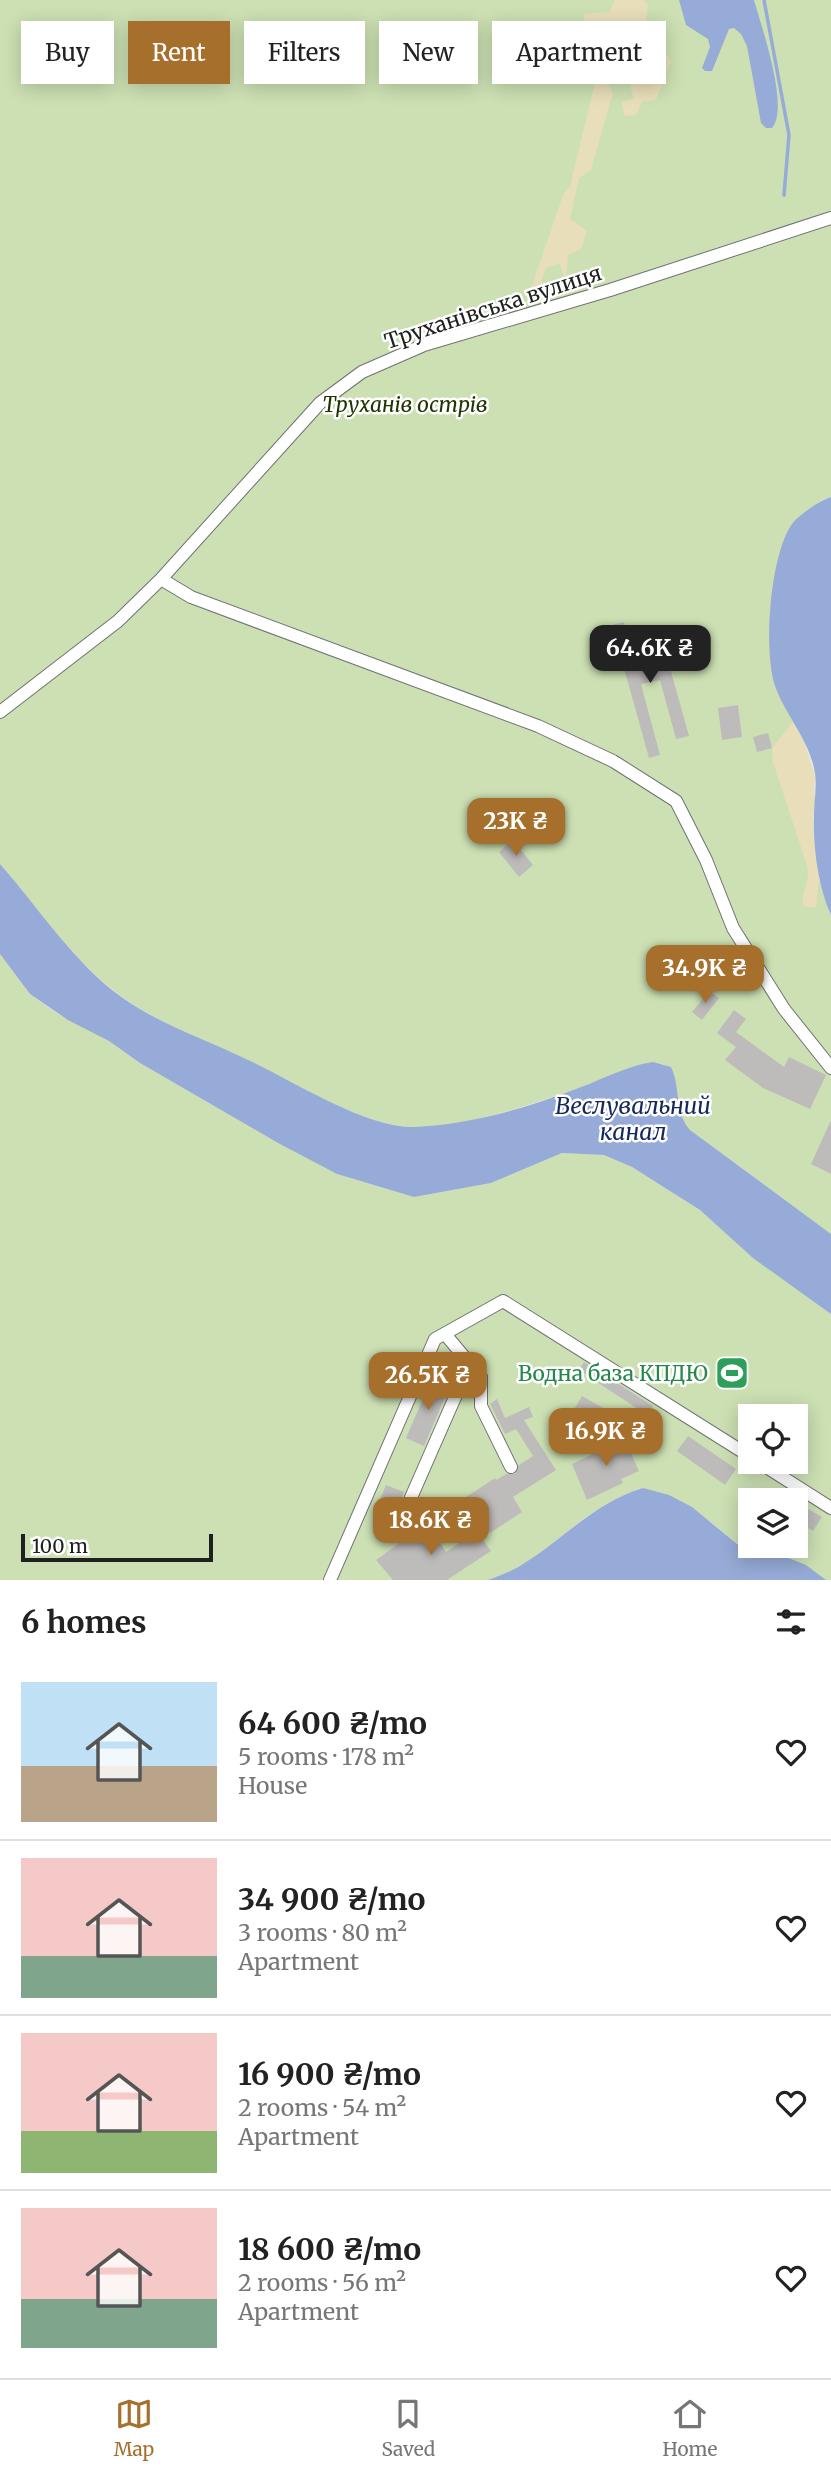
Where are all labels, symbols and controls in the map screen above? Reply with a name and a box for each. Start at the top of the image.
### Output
chip: Buy [21,21,114,84]
chip: Rent [128,21,230,84]
chip: Filters [244,21,365,84]
chip: New [379,21,478,84]
chip: Apartment [492,21,666,84]
street label: Труханівська вулиця [381,259,605,355]
park label: Труханів острів [322,391,488,418]
pin: 64.6K ₴ [585,626,715,685]
text: 64.6K ₴ [606,633,694,662]
pin: 23K ₴ [467,798,565,858]
text: 23K ₴ [483,806,549,835]
pin: 34.9K ₴ [640,946,770,1005]
text: 34.9K ₴ [662,953,748,982]
water label: Веслувальний канал [555,1091,711,1146]
pin: 26.5K ₴ [363,1352,493,1412]
sports icon: Водна база КПДЮ [713,1354,751,1392]
text: 26.5K ₴ [385,1360,471,1389]
place label: Водна база КПДЮ [518,1360,708,1387]
map controls [738,1404,808,1558]
button: locate [738,1404,808,1474]
pin: 16.9K ₴ [541,1408,671,1468]
text: 16.9K ₴ [565,1416,647,1445]
button: layers [738,1488,808,1558]
pin: 18.6K ₴ [366,1498,496,1557]
text: 18.6K ₴ [389,1505,473,1534]
scale bar [21,1531,214,1563]
text: 100 m [32,1534,88,1558]
text: 6 homes [21,1603,146,1641]
icon: filters [772,1603,810,1641]
text: 64 600 ₴/mo [238,1704,427,1742]
icon: home [77,1710,161,1794]
icon: heart [772,1733,810,1771]
text: 5 rooms · 178 m² [238,1742,414,1771]
text: House [238,1771,307,1800]
text: 34 900 ₴/mo [238,1880,426,1918]
icon: home [77,1886,161,1970]
icon: heart [772,1909,810,1947]
text: 3 rooms · 80 m² [238,1918,407,1947]
text: Apartment [238,1947,359,1976]
text: 16 900 ₴/mo [238,2055,421,2093]
icon: home [77,2061,161,2145]
icon: heart [772,2084,810,2122]
text: 2 rooms · 54 m² [238,2093,406,2122]
text: Apartment [238,2122,359,2151]
text: 18 600 ₴/mo [238,2230,421,2268]
icon: home [77,2236,161,2320]
icon: heart [772,2259,810,2297]
text: 2 rooms · 56 m² [238,2268,406,2297]
text: Apartment [238,2297,359,2326]
tab: Map [114,2395,154,2461]
tab: Saved [381,2395,435,2461]
tab: Home [663,2395,717,2461]

